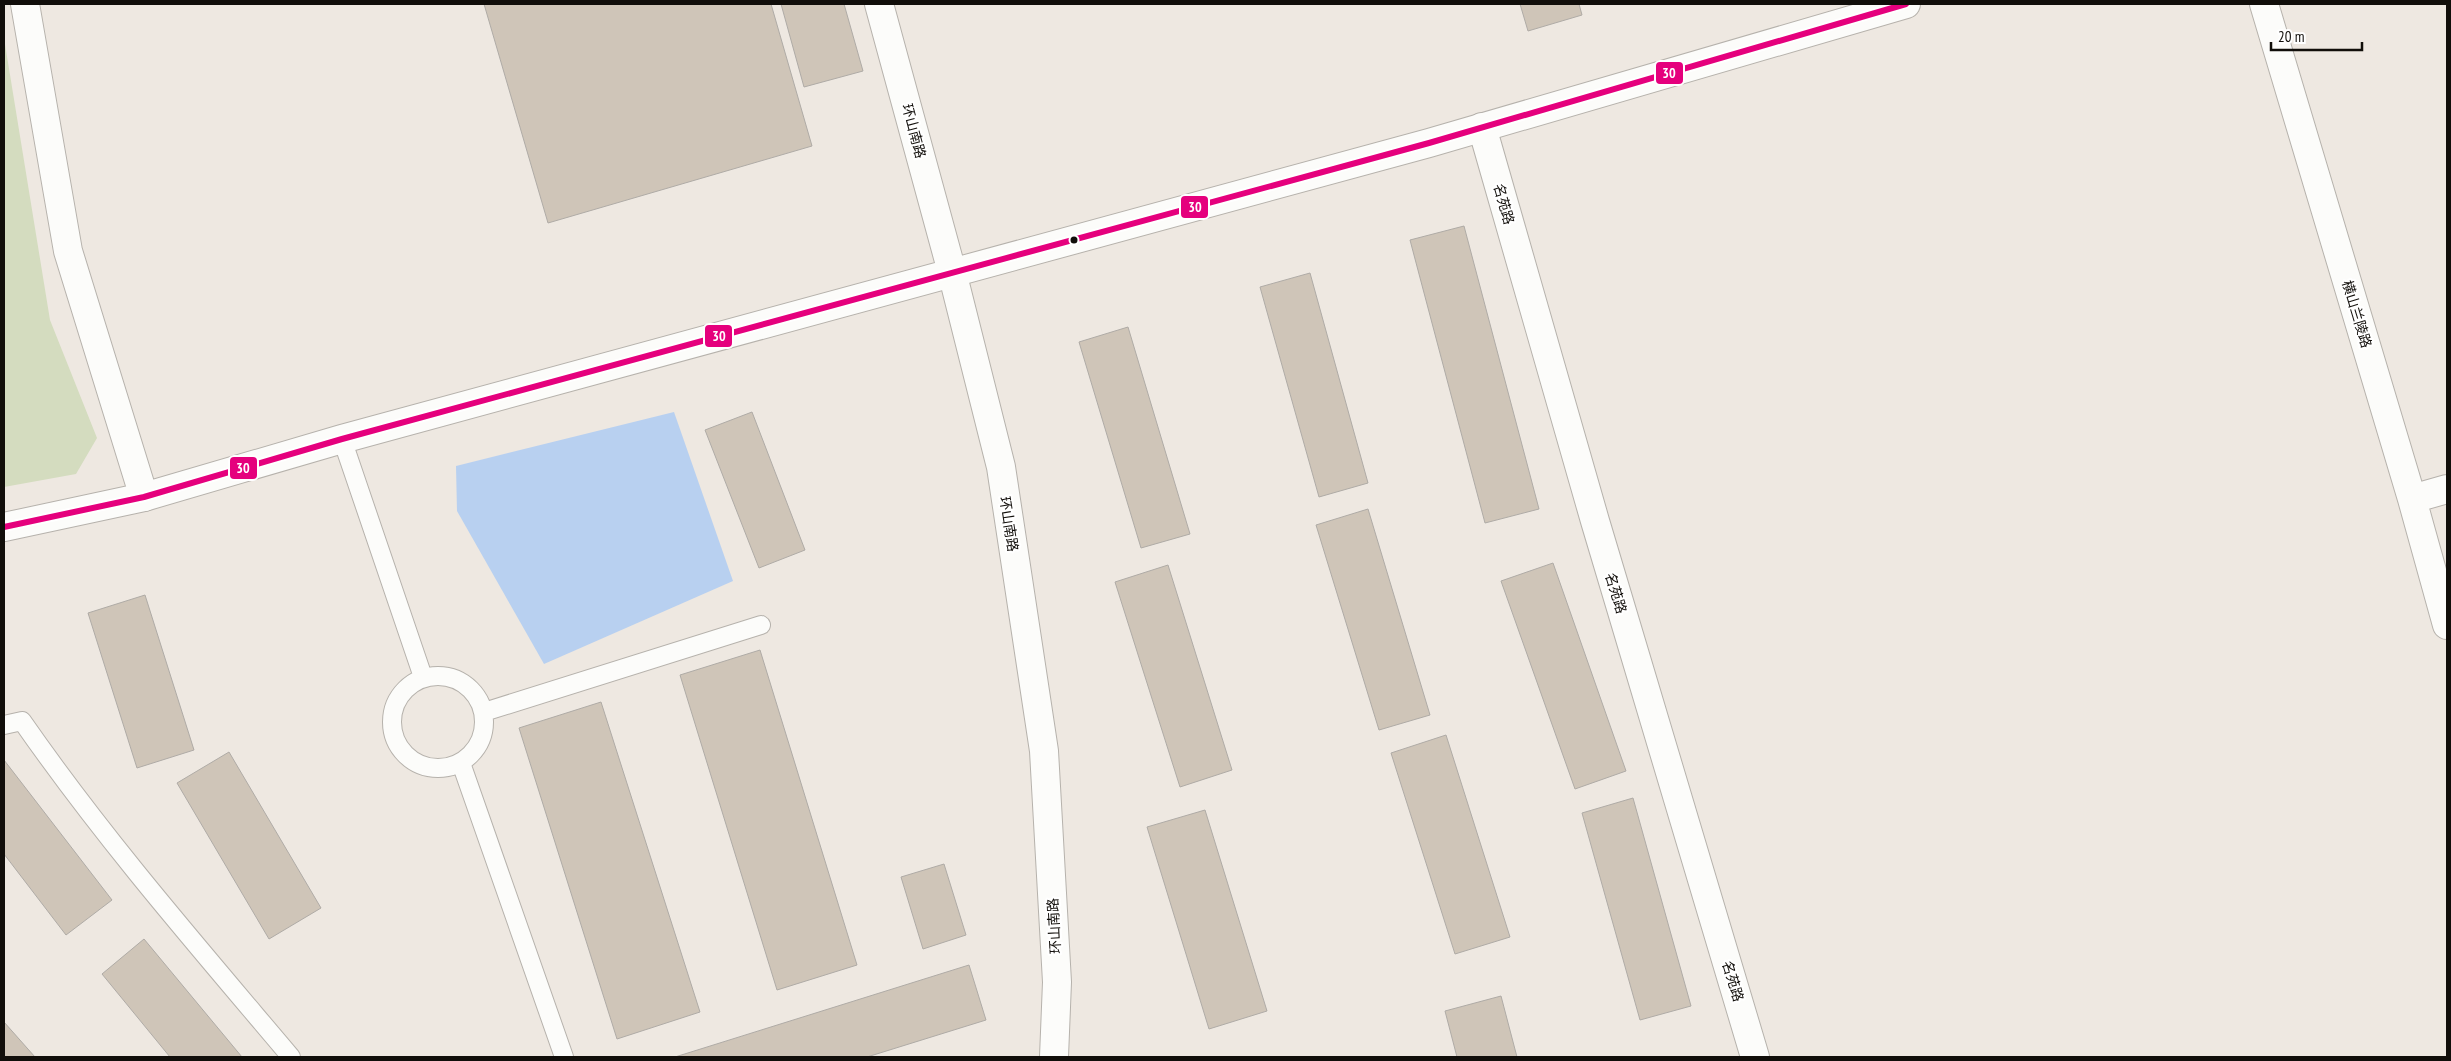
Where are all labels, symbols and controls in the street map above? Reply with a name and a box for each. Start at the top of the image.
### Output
scale bar [2271,20,2362,52]
text: 20 m [2278,27,2304,46]
line badge: 30 [1655,61,1684,85]
text: 30 [1662,64,1676,82]
street label: 环山南路 [898,102,930,160]
street label: 名苑路 [1490,181,1518,227]
line badge: 30 [1180,195,1209,219]
text: 30 [1188,198,1202,216]
unlabelled marker [1069,235,1079,245]
street label: 横山兰陵路 [2338,278,2376,350]
line badge: 30 [704,324,733,348]
text: 30 [712,327,726,345]
line badge: 30 [229,456,258,480]
text: 30 [236,459,250,477]
street label: 环山南路 [996,495,1022,553]
street label: 名苑路 [1601,570,1631,616]
street label: 环山南路 [1044,898,1064,954]
street label: 名苑路 [1718,958,1748,1004]

